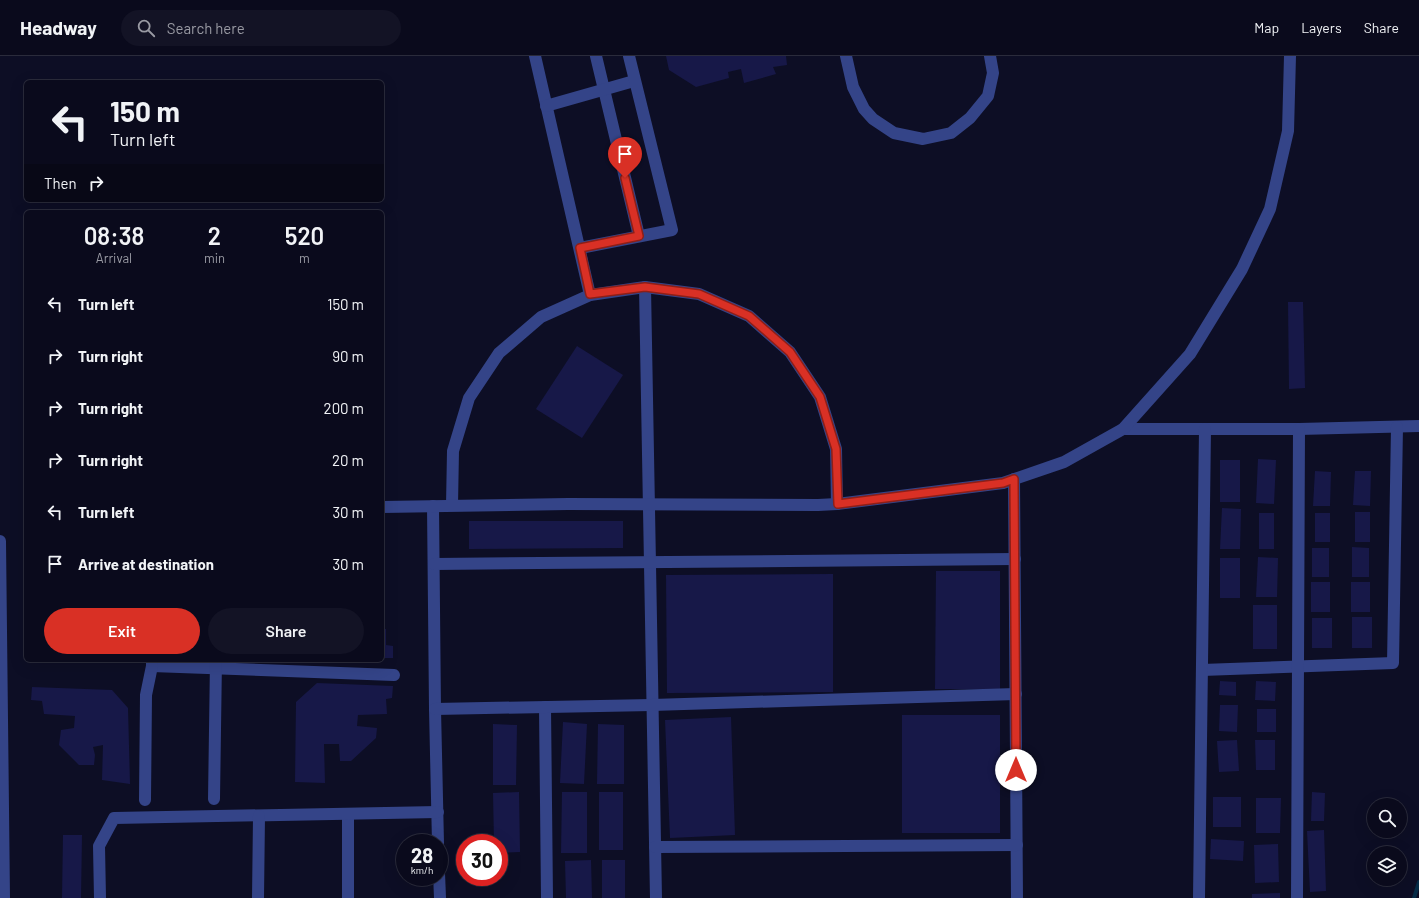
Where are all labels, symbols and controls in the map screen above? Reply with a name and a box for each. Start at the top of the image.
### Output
search box [121,10,401,46]
text: Headway [20,16,97,39]
icon: search [135,17,157,39]
text: Search here [167,19,245,37]
text: Map [1254,19,1279,36]
text: Layers [1301,19,1342,36]
text: Share [1364,19,1399,36]
text: 150 m [110,94,180,128]
icon: left [44,96,96,148]
text: Turn left [110,128,176,150]
pin [608,137,642,178]
icon: arrive [614,143,636,165]
icon: right [85,172,107,194]
text: Then [44,174,77,192]
text: 08:38 [84,221,144,250]
text: 2 [208,221,221,250]
text: 520 [285,221,324,250]
text: Arrival [96,250,132,266]
text: min [204,250,225,266]
text: m [299,250,310,266]
icon: left [44,293,66,315]
text: Turn left [78,295,134,313]
text: 150 m [327,295,364,313]
icon: right [44,345,66,367]
text: Turn right [78,347,143,365]
text: 90 m [332,347,364,365]
icon: right [44,397,66,419]
text: Turn right [78,399,143,417]
text: 200 m [324,399,364,417]
icon: right [44,449,66,471]
text: Turn right [78,451,143,469]
text: 20 m [332,451,364,469]
icon: left [44,501,66,523]
text: Turn left [78,503,134,521]
text: 30 m [332,503,364,521]
icon: arrive [44,553,66,575]
text: Arrive at destination [78,555,214,573]
text: 30 m [332,555,364,573]
button: Exit [44,608,200,654]
button: Share [208,608,364,654]
position arrow [995,749,1037,791]
map controls [1367,798,1407,886]
button: search [1367,798,1407,838]
speed limit sign: 30 [456,834,508,886]
text: 28 [411,843,433,867]
button: layers [1367,846,1407,886]
text: km/h [411,864,433,876]

